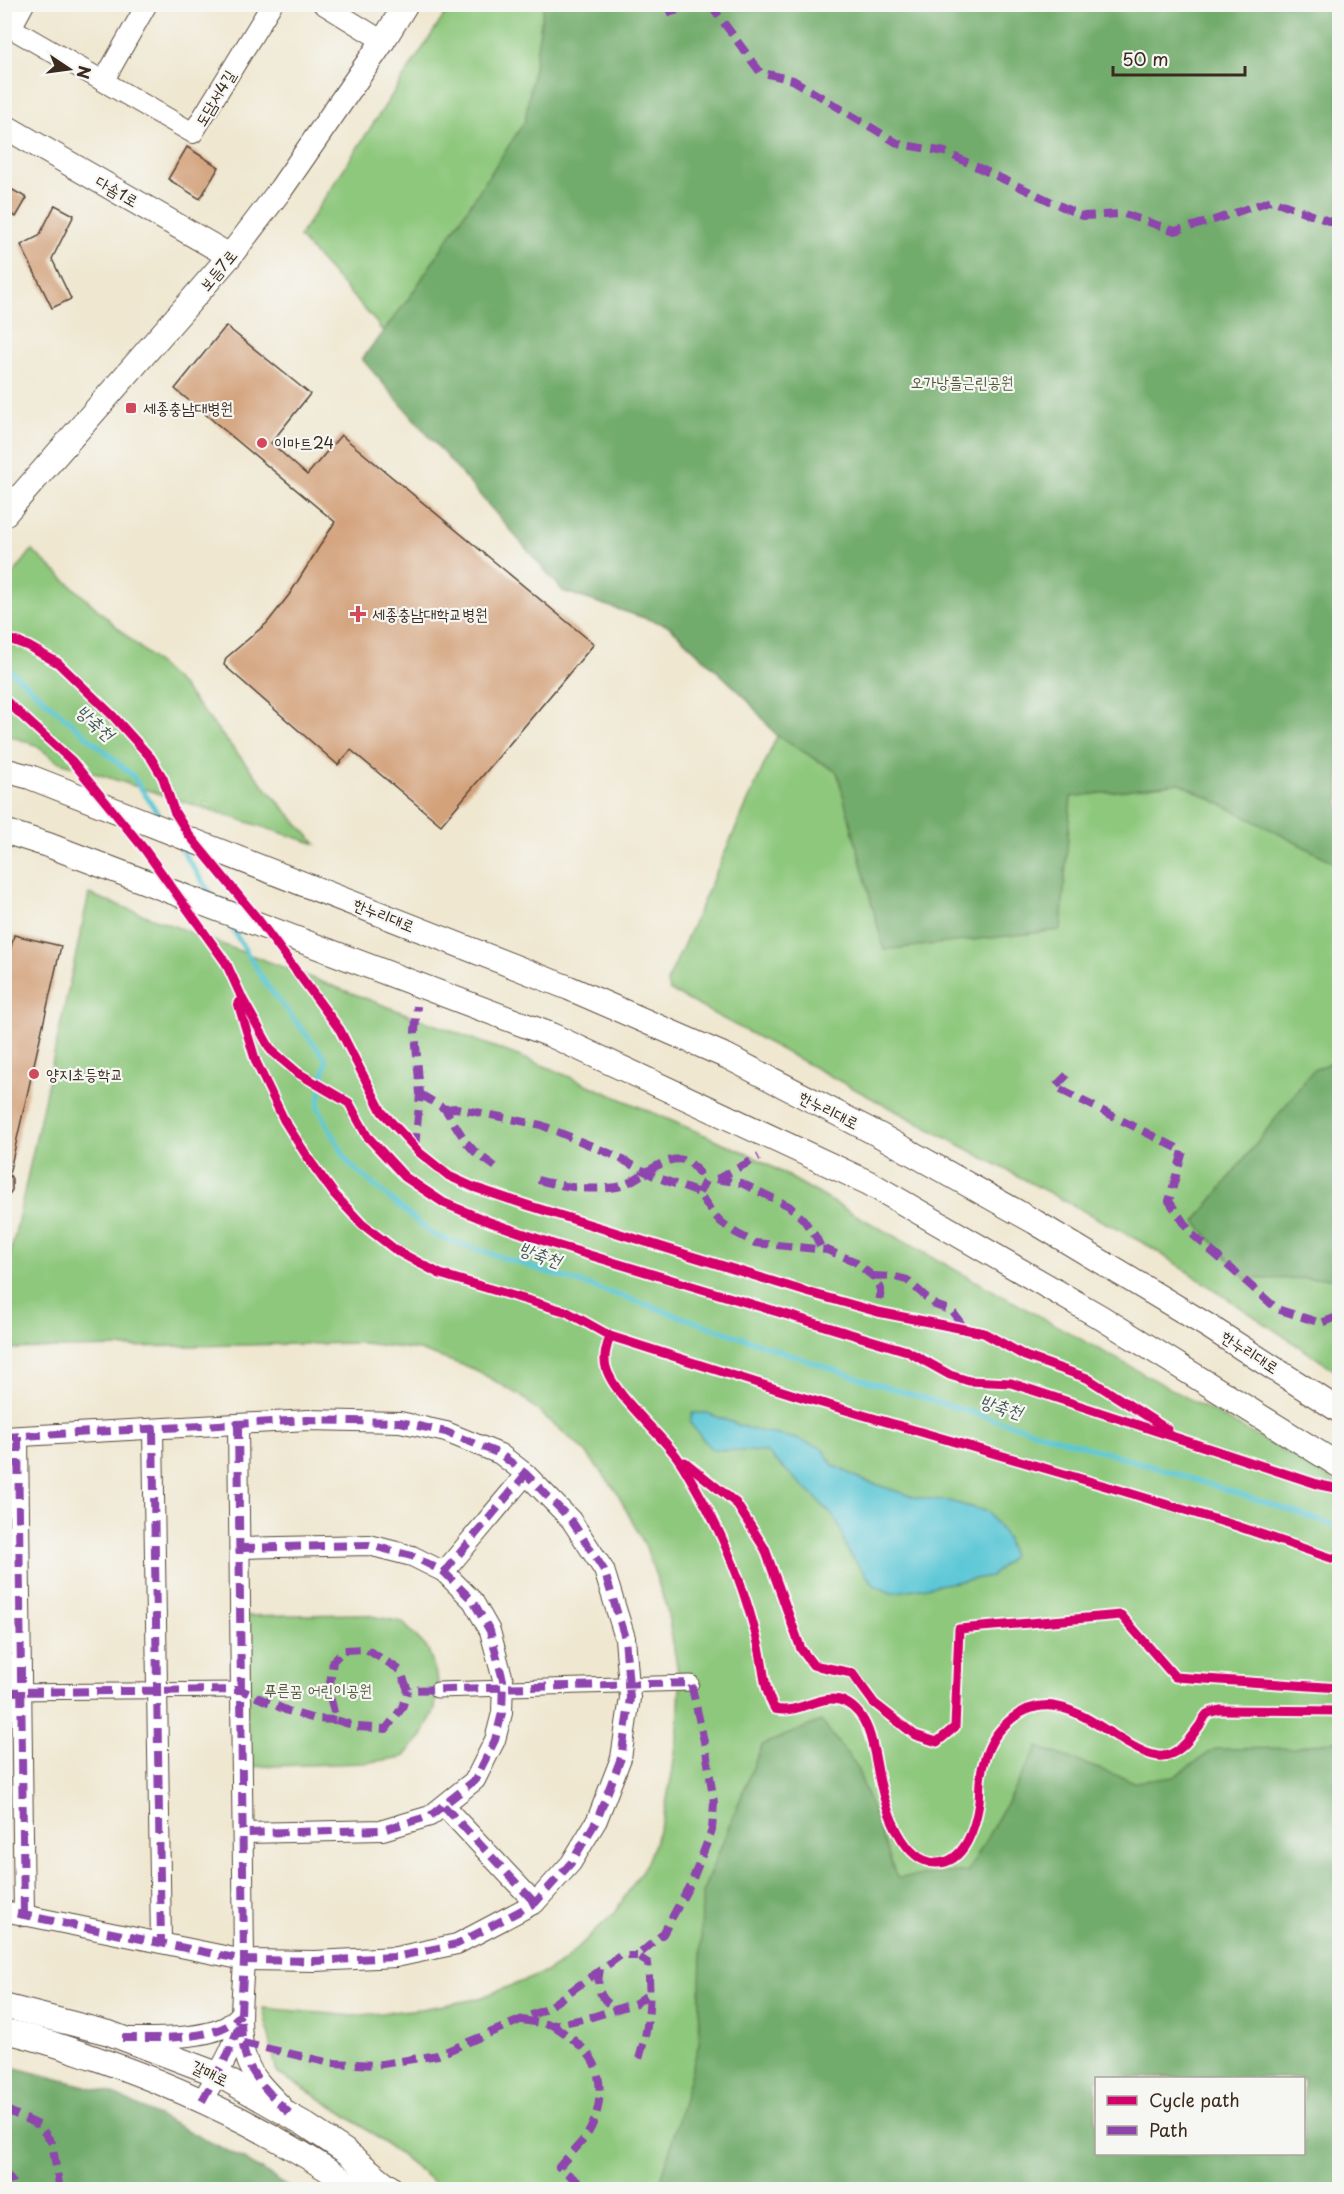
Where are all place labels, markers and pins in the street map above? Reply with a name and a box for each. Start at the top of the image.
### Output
place label: 세종충남대병원 [143,395,233,419]
marker: 세종충남대병원 [124,401,138,415]
place label: 이마트24 [274,430,334,454]
marker: 이마트24 [255,436,269,450]
place label: 세종충남대학교병원 [372,601,488,625]
marker: 세종충남대학교병원 [349,605,367,623]
place label: 양지초등학교 [46,1061,123,1085]
marker: 양지초등학교 [27,1067,41,1081]

